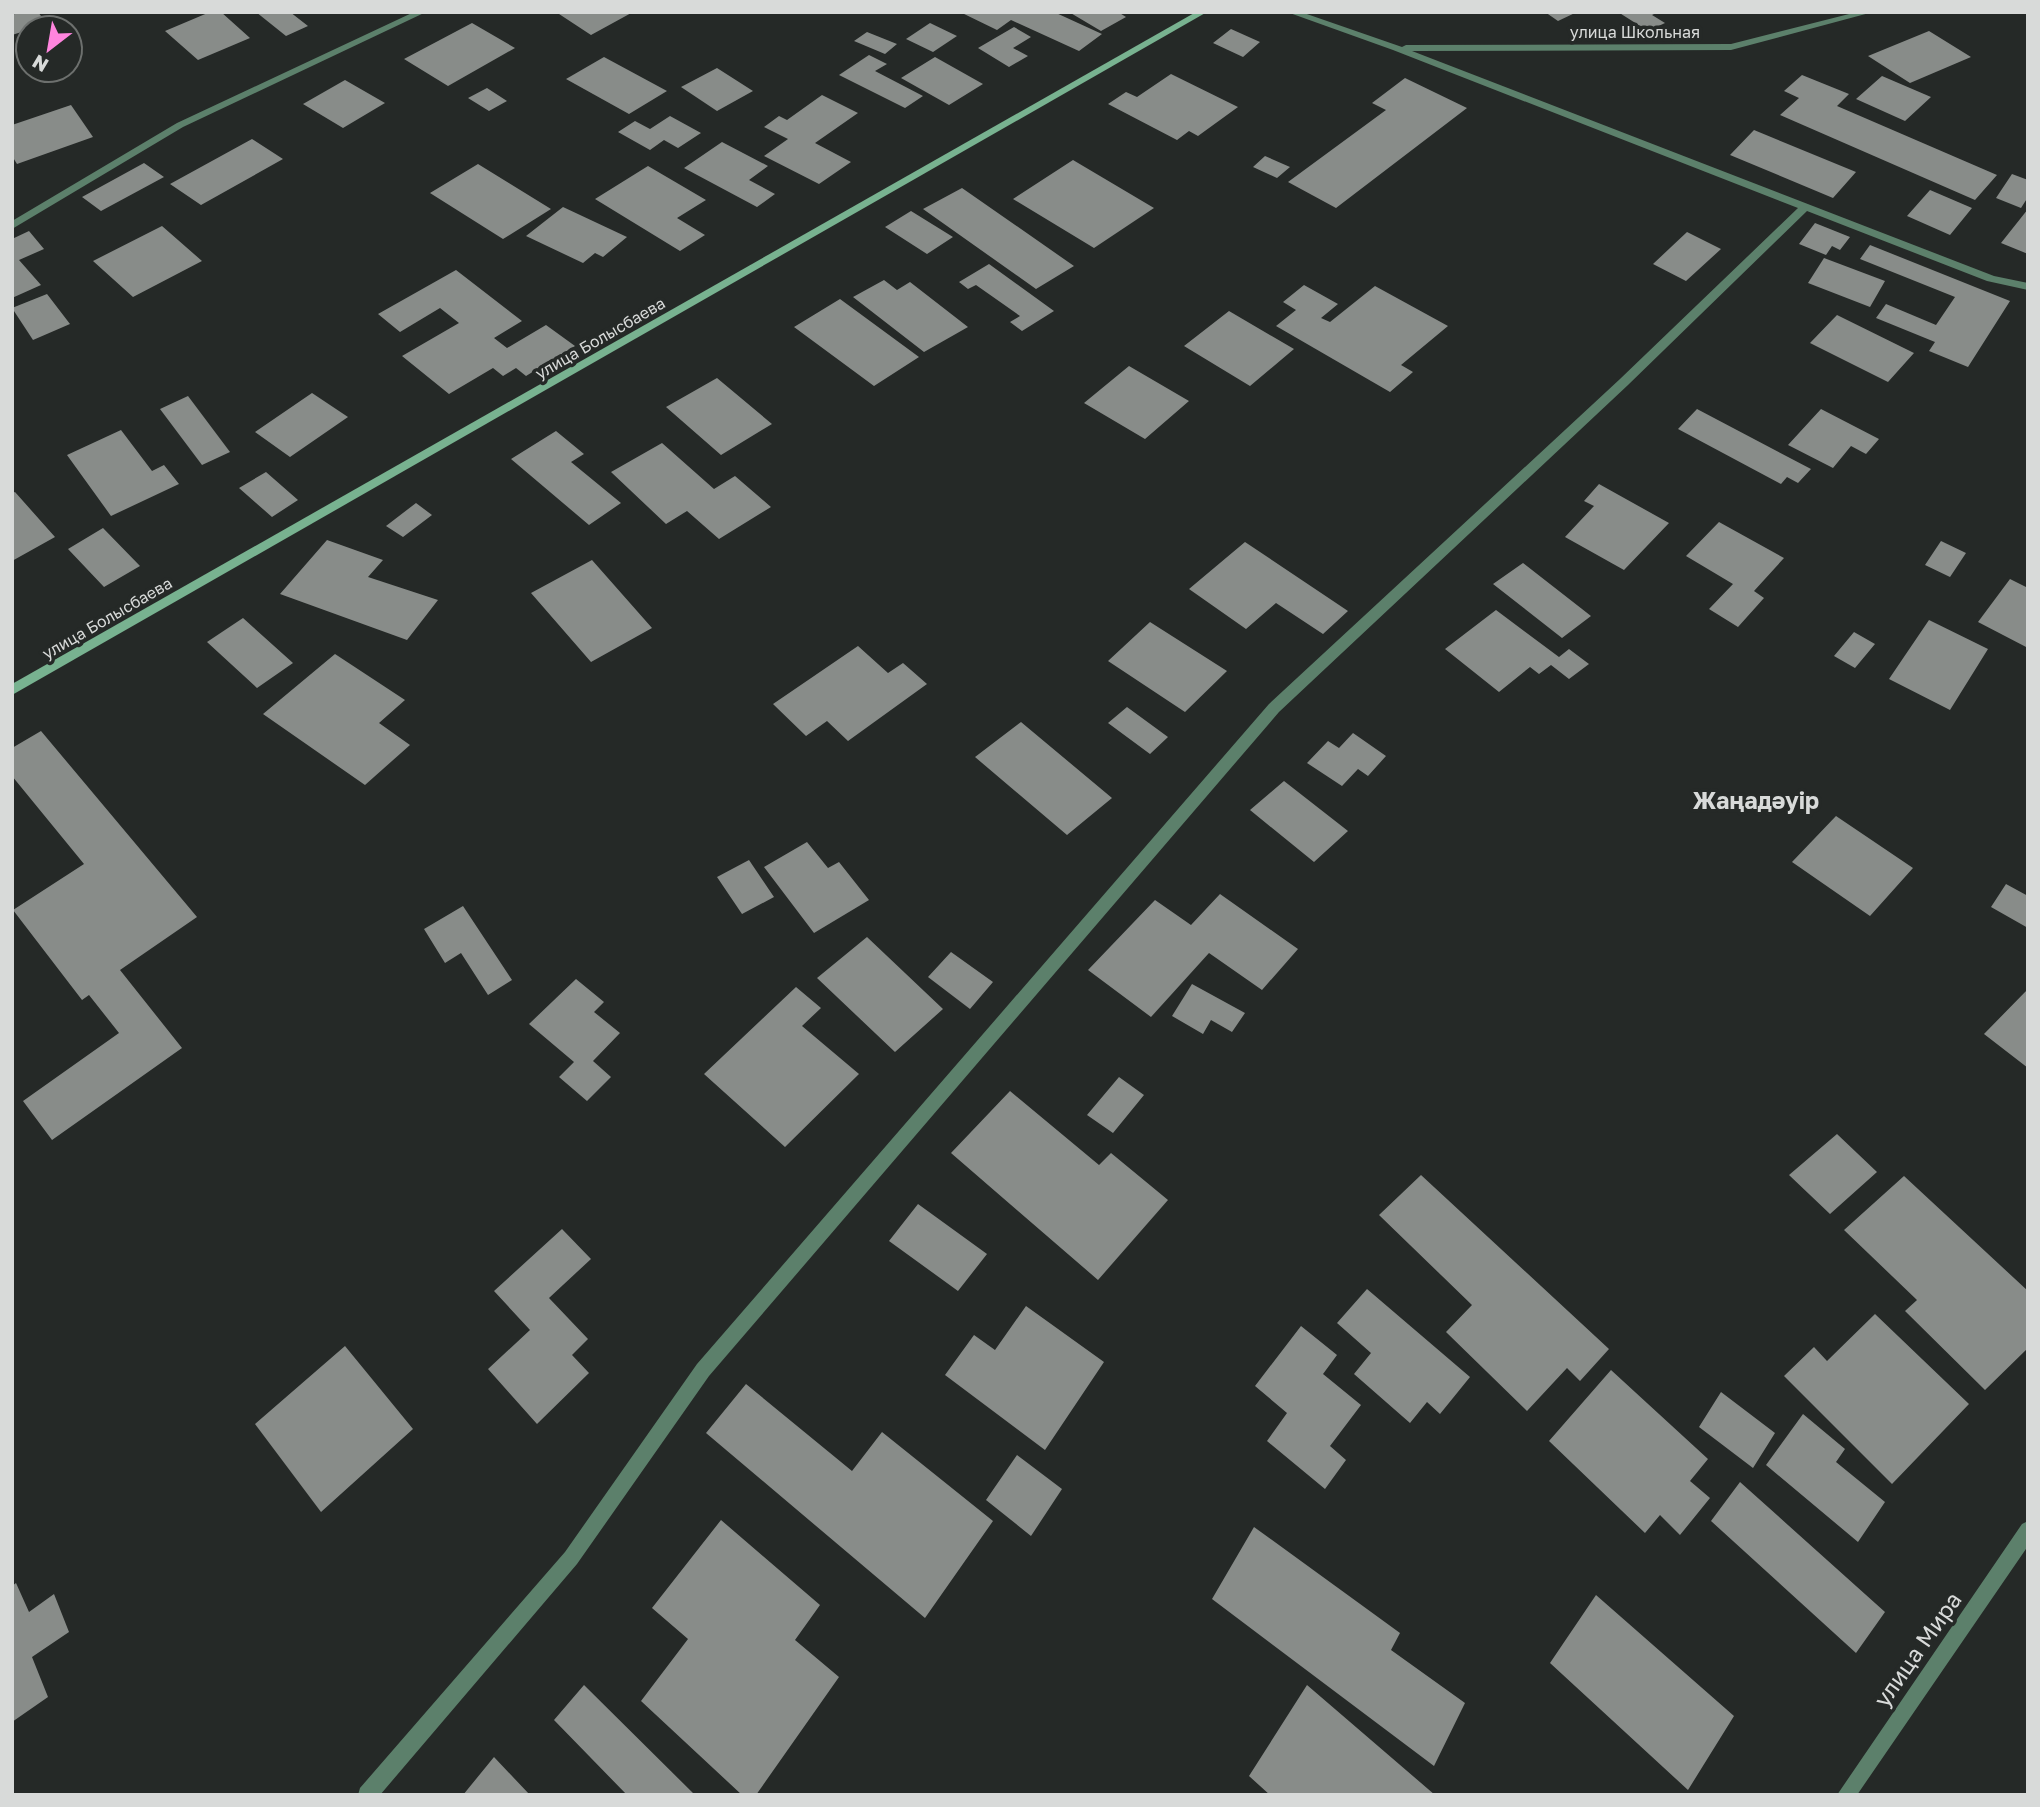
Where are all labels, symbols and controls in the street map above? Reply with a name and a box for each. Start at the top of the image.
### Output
north arrow [14,14,84,84]
street label: улица Школьная [1570,22,1700,42]
text: N [28,50,52,78]
street label: улица Болысбаева [532,293,668,383]
street label: улица Болысбаева [39,573,175,663]
district label: Жаңадәуір [1693,786,1819,814]
street label: улица Мира [1867,1586,1967,1712]

